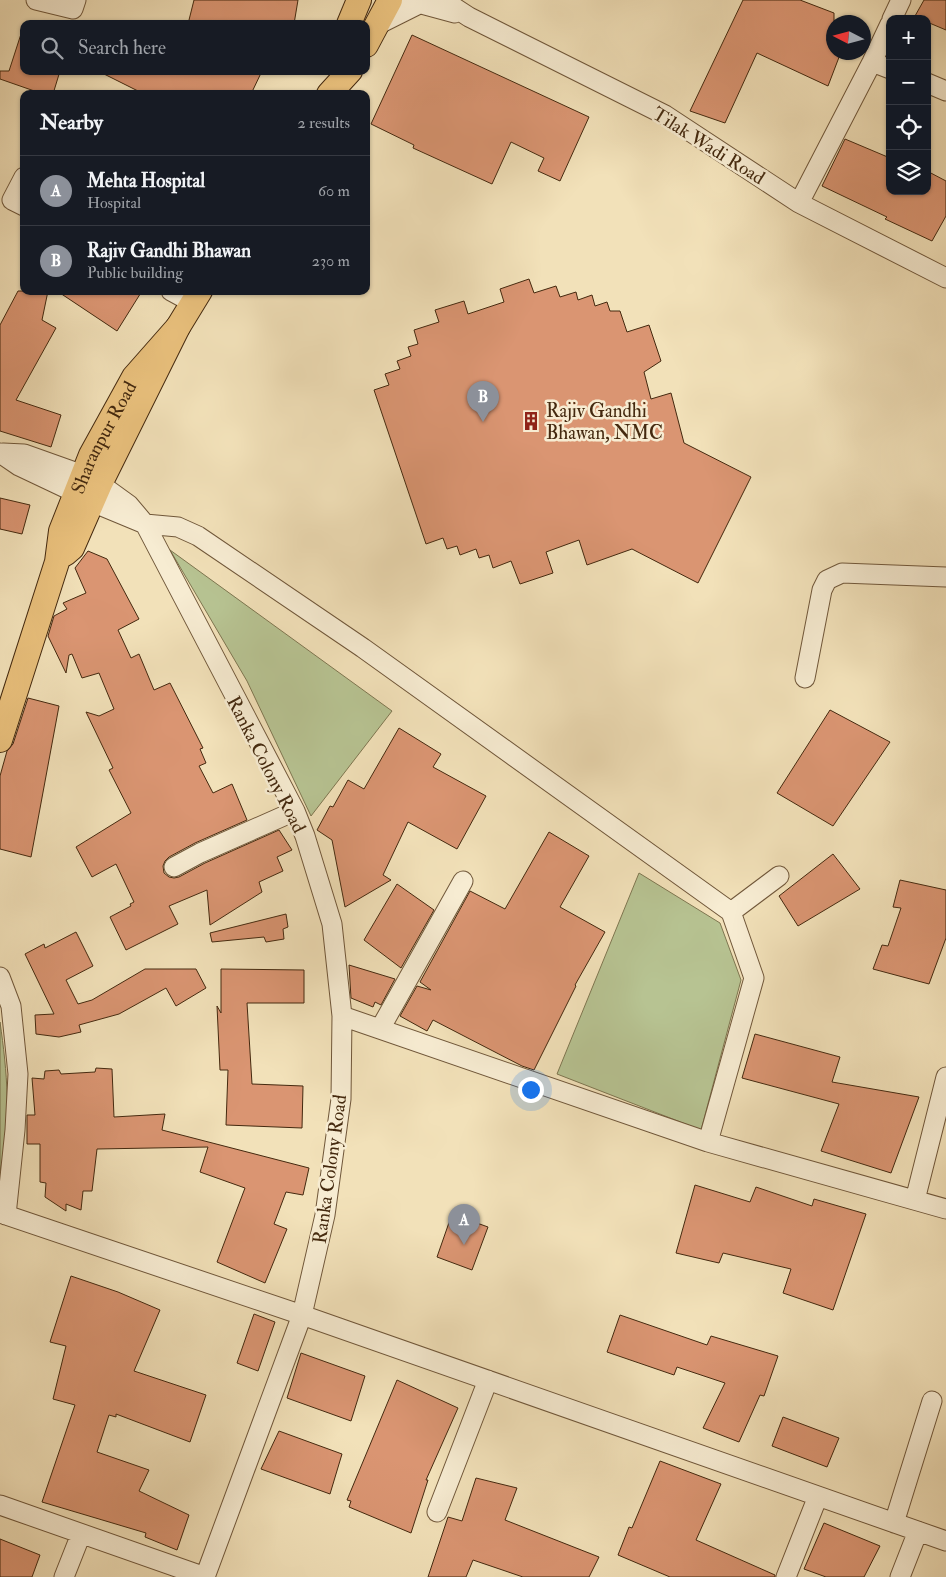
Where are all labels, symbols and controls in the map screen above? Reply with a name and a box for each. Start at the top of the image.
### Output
north arrow [826,15,871,60]
map controls [886,15,931,195]
button: + [886,15,931,60]
search box [20,20,370,75]
icon: search [38,34,66,62]
text: Search here [78,36,166,60]
button: − [886,60,931,105]
street label: Tilak Wadi Road [648,102,770,190]
button: locate [886,105,931,150]
text: Nearby [40,109,103,136]
text: 2 results [297,113,350,133]
button: layers [886,150,931,195]
text: Mehta Hospital [87,169,205,193]
text: A [51,181,61,201]
text: 60 m [318,181,350,201]
text: Hospital [87,193,141,213]
text: Rajiv Gandhi Bhawan [87,239,251,263]
text: B [51,251,61,271]
text: 230 m [312,251,350,271]
text: Public building [87,263,183,283]
street label: Sharanpur Road [66,377,143,497]
pin: B [467,381,499,422]
place label: Rajiv Gandhi Bhawan, NMC [546,399,663,445]
building icon: Rajiv Gandhi Bhawan, NMC [520,410,542,432]
street label: Ranka Colony Road [221,692,311,838]
your location [518,1077,544,1103]
street label: Ranka Colony Road [308,1092,352,1245]
pin: A [448,1204,480,1245]

